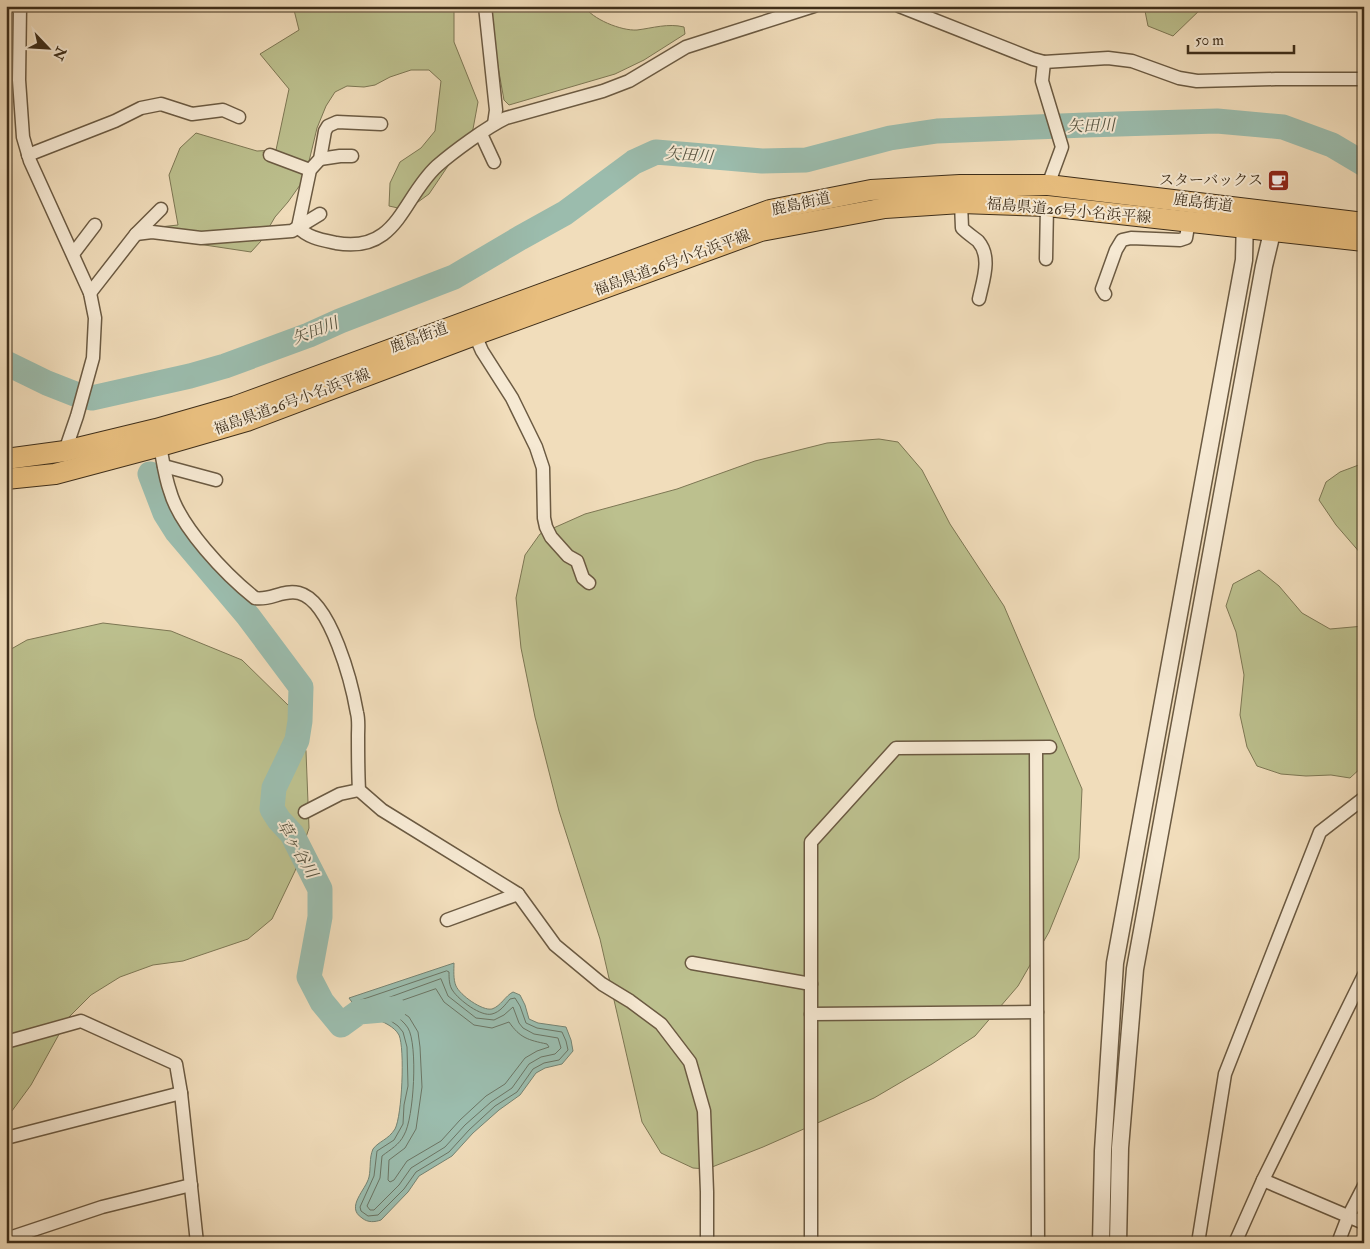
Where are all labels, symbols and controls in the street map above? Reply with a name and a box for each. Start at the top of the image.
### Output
north arrow [22,22,72,72]
scale bar [1188,22,1294,54]
text: 50 m [1195,31,1224,50]
text: N [49,43,70,63]
water label: 矢田川 [1067,115,1117,137]
water label: 矢田川 [664,143,716,167]
cafe icon: スターバックス [1267,168,1291,192]
place label: スターバックス [1159,171,1263,190]
street label: 鹿島街道 [770,188,832,220]
street label: 鹿島街道 [1172,190,1234,216]
street label: 福島県道26号小名浜平線 [986,194,1152,228]
street label: 福島県道26号小名浜平線 [591,226,753,300]
water label: 矢田川 [289,312,343,349]
street label: 鹿島街道 [388,319,450,357]
street label: 福島県道26号小名浜平線 [211,365,373,439]
water label: 草ヶ谷川 [272,816,323,883]

